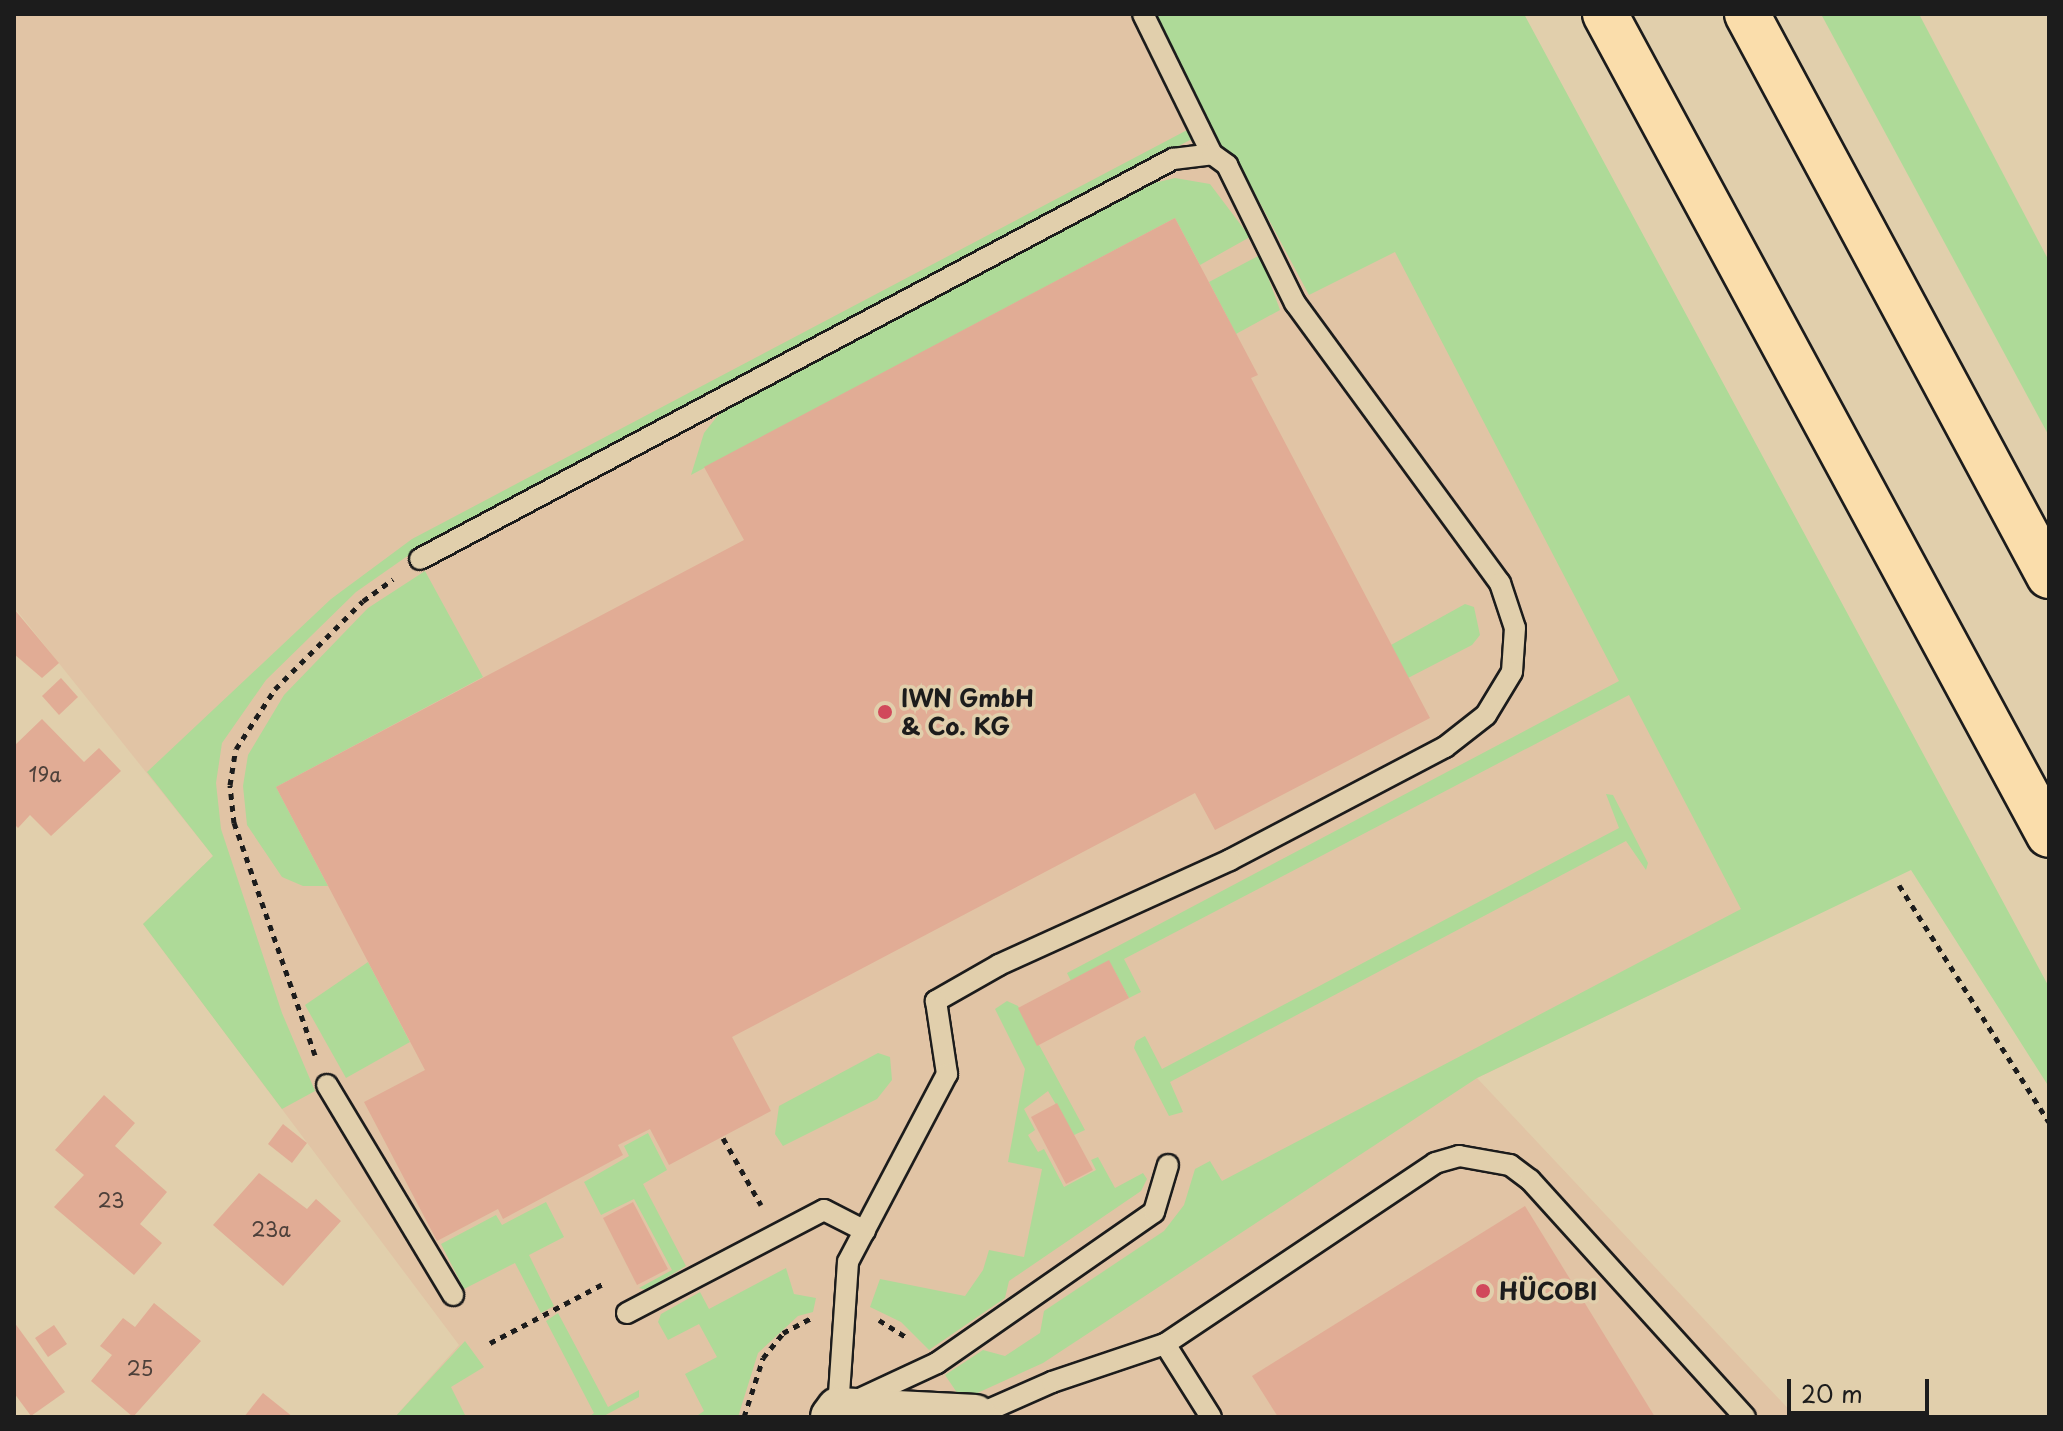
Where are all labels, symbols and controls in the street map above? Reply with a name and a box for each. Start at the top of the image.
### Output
place label: IWN GmbH & Co. KG [901,684,1035,740]
marker: IWN GmbH & Co. KG [876,703,894,721]
house number: 19a [29,762,61,786]
house number: 23 [97,1188,125,1212]
house number: 23a [251,1217,291,1241]
place label: HÜCOBI [1499,1277,1597,1305]
marker: HÜCOBI [1474,1282,1492,1300]
house number: 25 [127,1356,153,1380]
scale bar [1791,1363,1933,1413]
text: 20 m [1801,1375,1863,1411]

